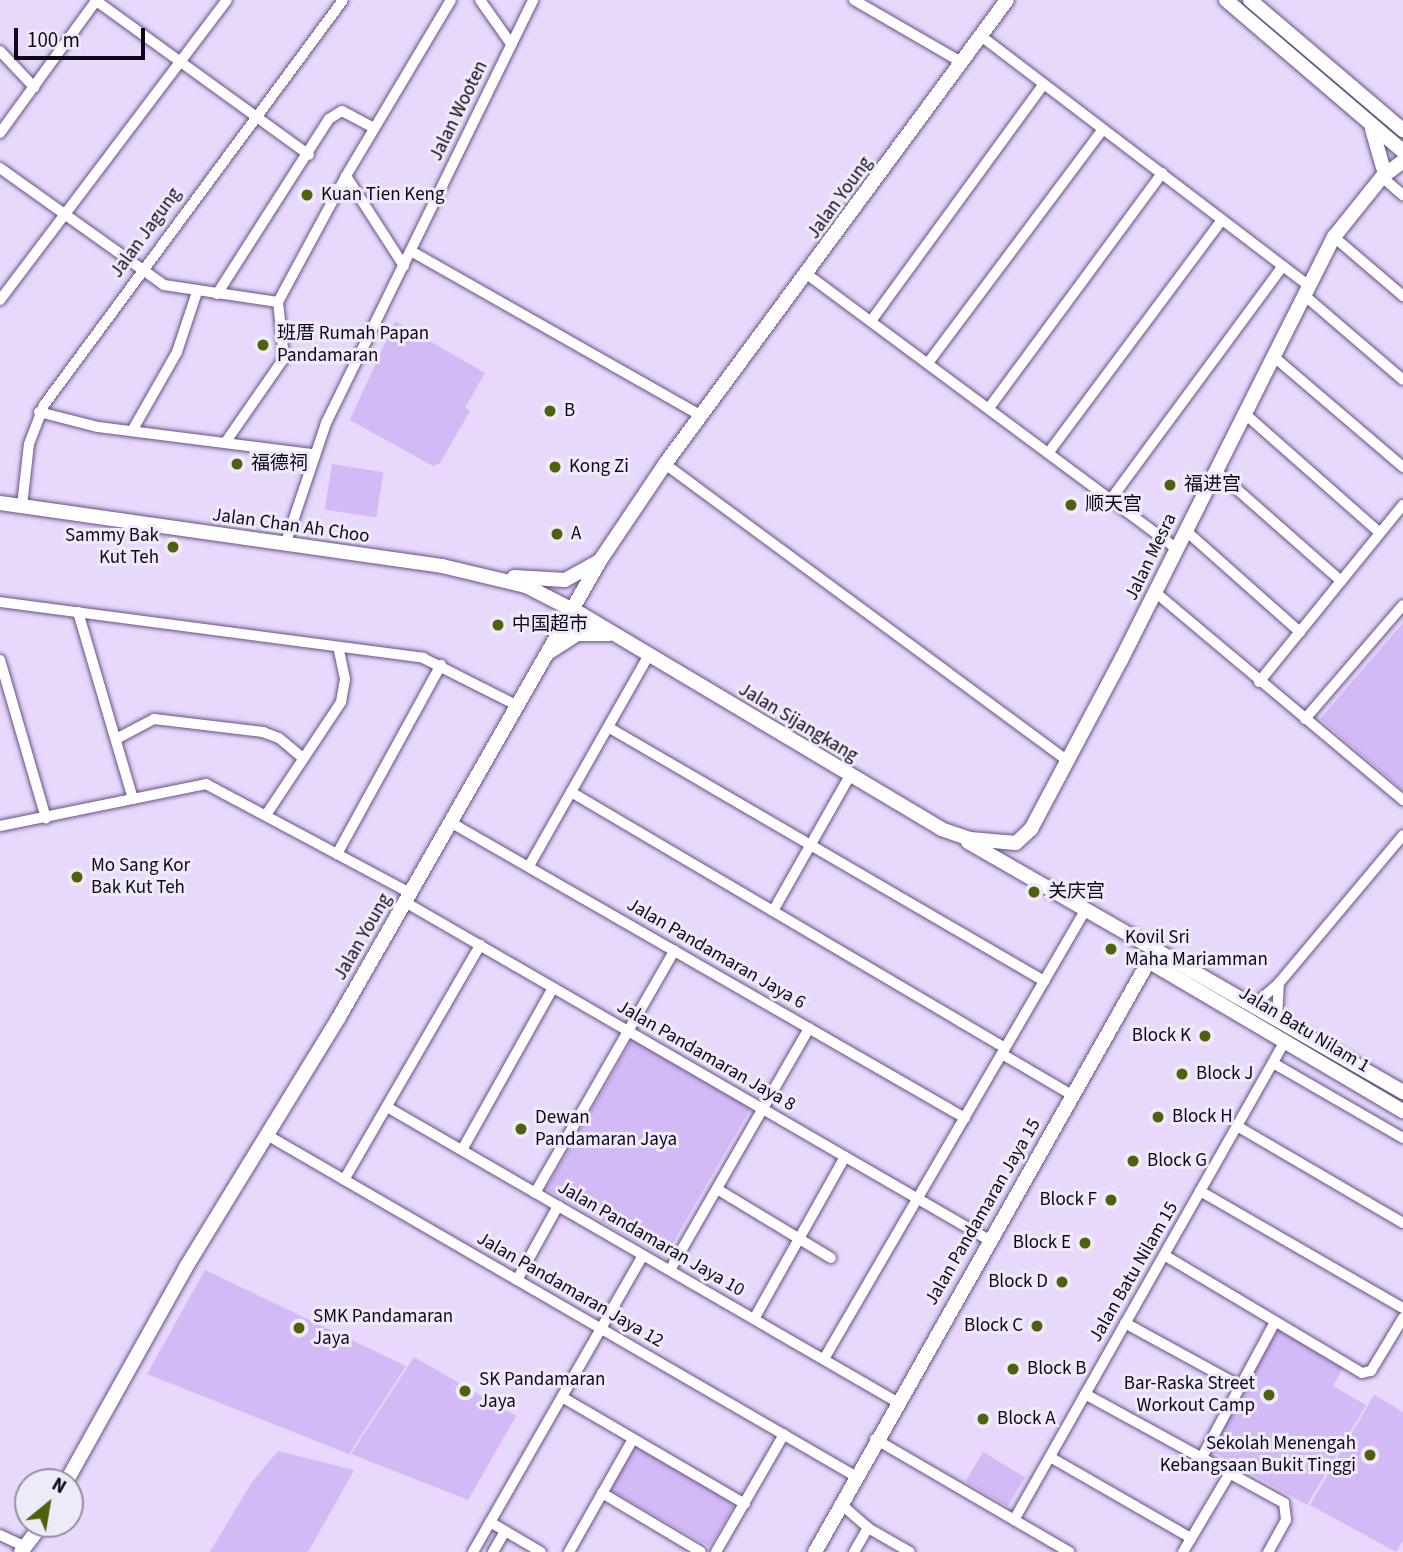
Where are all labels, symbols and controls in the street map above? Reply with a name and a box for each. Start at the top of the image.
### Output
scale bar [18,14,149,58]
text: 100 m [27,25,80,55]
street label: Jalan Wooten [425,57,493,165]
street label: Jalan Young [803,152,877,244]
street label: Jalan Jagung [106,183,186,283]
place label: Kuan Tien Keng [321,184,445,206]
marker: Kuan Tien Keng [299,187,315,203]
place label: 班厝 Rumah Papan Pandamaran [277,323,429,367]
marker: 班厝 Rumah Papan Pandamaran [255,337,271,353]
place label: B [564,400,575,422]
marker: B [542,403,558,419]
place label: 福德祠 [251,453,308,475]
marker: 福德祠 [229,456,245,472]
place label: Kong Zi [569,456,629,478]
marker: Kong Zi [547,459,563,475]
place label: 福进宫 [1184,474,1241,496]
marker: 福进宫 [1162,477,1178,493]
place label: 顺天宫 [1085,494,1142,516]
marker: 顺天宫 [1063,497,1079,513]
street label: Jalan Chan Ah Choo [211,504,371,548]
street label: Jalan Mesra [1120,510,1182,604]
place label: A [571,523,581,545]
place label: Sammy Bak Kut Teh [65,525,159,569]
marker: A [549,526,565,542]
marker: Sammy Bak Kut Teh [165,539,181,555]
place label: 中国超市 [512,614,588,636]
marker: 中国超市 [490,617,506,633]
street label: Jalan Sijangkang [734,678,862,768]
place label: Mo Sang Kor Bak Kut Teh [91,855,190,899]
marker: Mo Sang Kor Bak Kut Teh [69,869,85,885]
place label: 关庆宫 [1048,881,1105,903]
marker: 关庆宫 [1026,884,1042,900]
street label: Jalan Young [329,890,397,984]
street label: Jalan Pandamaran Jaya 6 [623,893,809,1015]
place label: Kovil Sri Maha Mariamman [1125,927,1268,971]
marker: Kovil Sri Maha Mariamman [1103,941,1119,957]
street label: Jalan Batu Nilam 1 [1234,982,1374,1078]
street label: Jalan Pandamaran Jaya 8 [613,995,799,1117]
place label: Block K [1132,1025,1191,1047]
marker: Block K [1197,1028,1213,1044]
place label: Block J [1196,1063,1253,1085]
marker: Block J [1174,1066,1190,1082]
place label: Block H [1172,1106,1233,1128]
place label: Dewan Pandamaran Jaya [535,1107,677,1151]
marker: Block H [1150,1109,1166,1125]
street label: Jalan Pandamaran Jaya 15 [920,1115,1046,1309]
marker: Dewan Pandamaran Jaya [513,1121,529,1137]
place label: Block G [1147,1150,1207,1172]
marker: Block G [1125,1153,1141,1169]
street label: Jalan Pandamaran Jaya 10 [554,1176,748,1302]
place label: Block F [1039,1189,1097,1211]
marker: Block F [1103,1192,1119,1208]
street label: Jalan Batu Nilam 15 [1085,1198,1183,1346]
street label: Jalan Pandamaran Jaya 12 [473,1227,667,1353]
place label: Block E [1013,1232,1071,1254]
marker: Block E [1077,1235,1093,1251]
place label: Block D [988,1271,1048,1293]
marker: Block D [1054,1274,1070,1290]
place label: SMK Pandamaran Jaya [313,1306,453,1350]
place label: Block C [964,1315,1023,1337]
marker: Block C [1029,1318,1045,1334]
marker: SMK Pandamaran Jaya [291,1320,307,1336]
place label: Block B [1027,1358,1086,1380]
marker: Block B [1005,1361,1021,1377]
place label: SK Pandamaran Jaya [479,1369,605,1413]
place label: Bar-Raska Street Workout Camp [1124,1373,1255,1417]
marker: SK Pandamaran Jaya [457,1383,473,1399]
marker: Bar-Raska Street Workout Camp [1261,1387,1277,1403]
place label: Block A [997,1408,1056,1430]
marker: Block A [975,1411,991,1427]
place label: Sekolah Menengah Kebangsaan Bukit Tinggi [1160,1433,1356,1477]
marker: Sekolah Menengah Kebangsaan Bukit Tinggi [1362,1447,1378,1463]
north arrow [14,1468,84,1538]
text: N [47,1471,71,1501]

